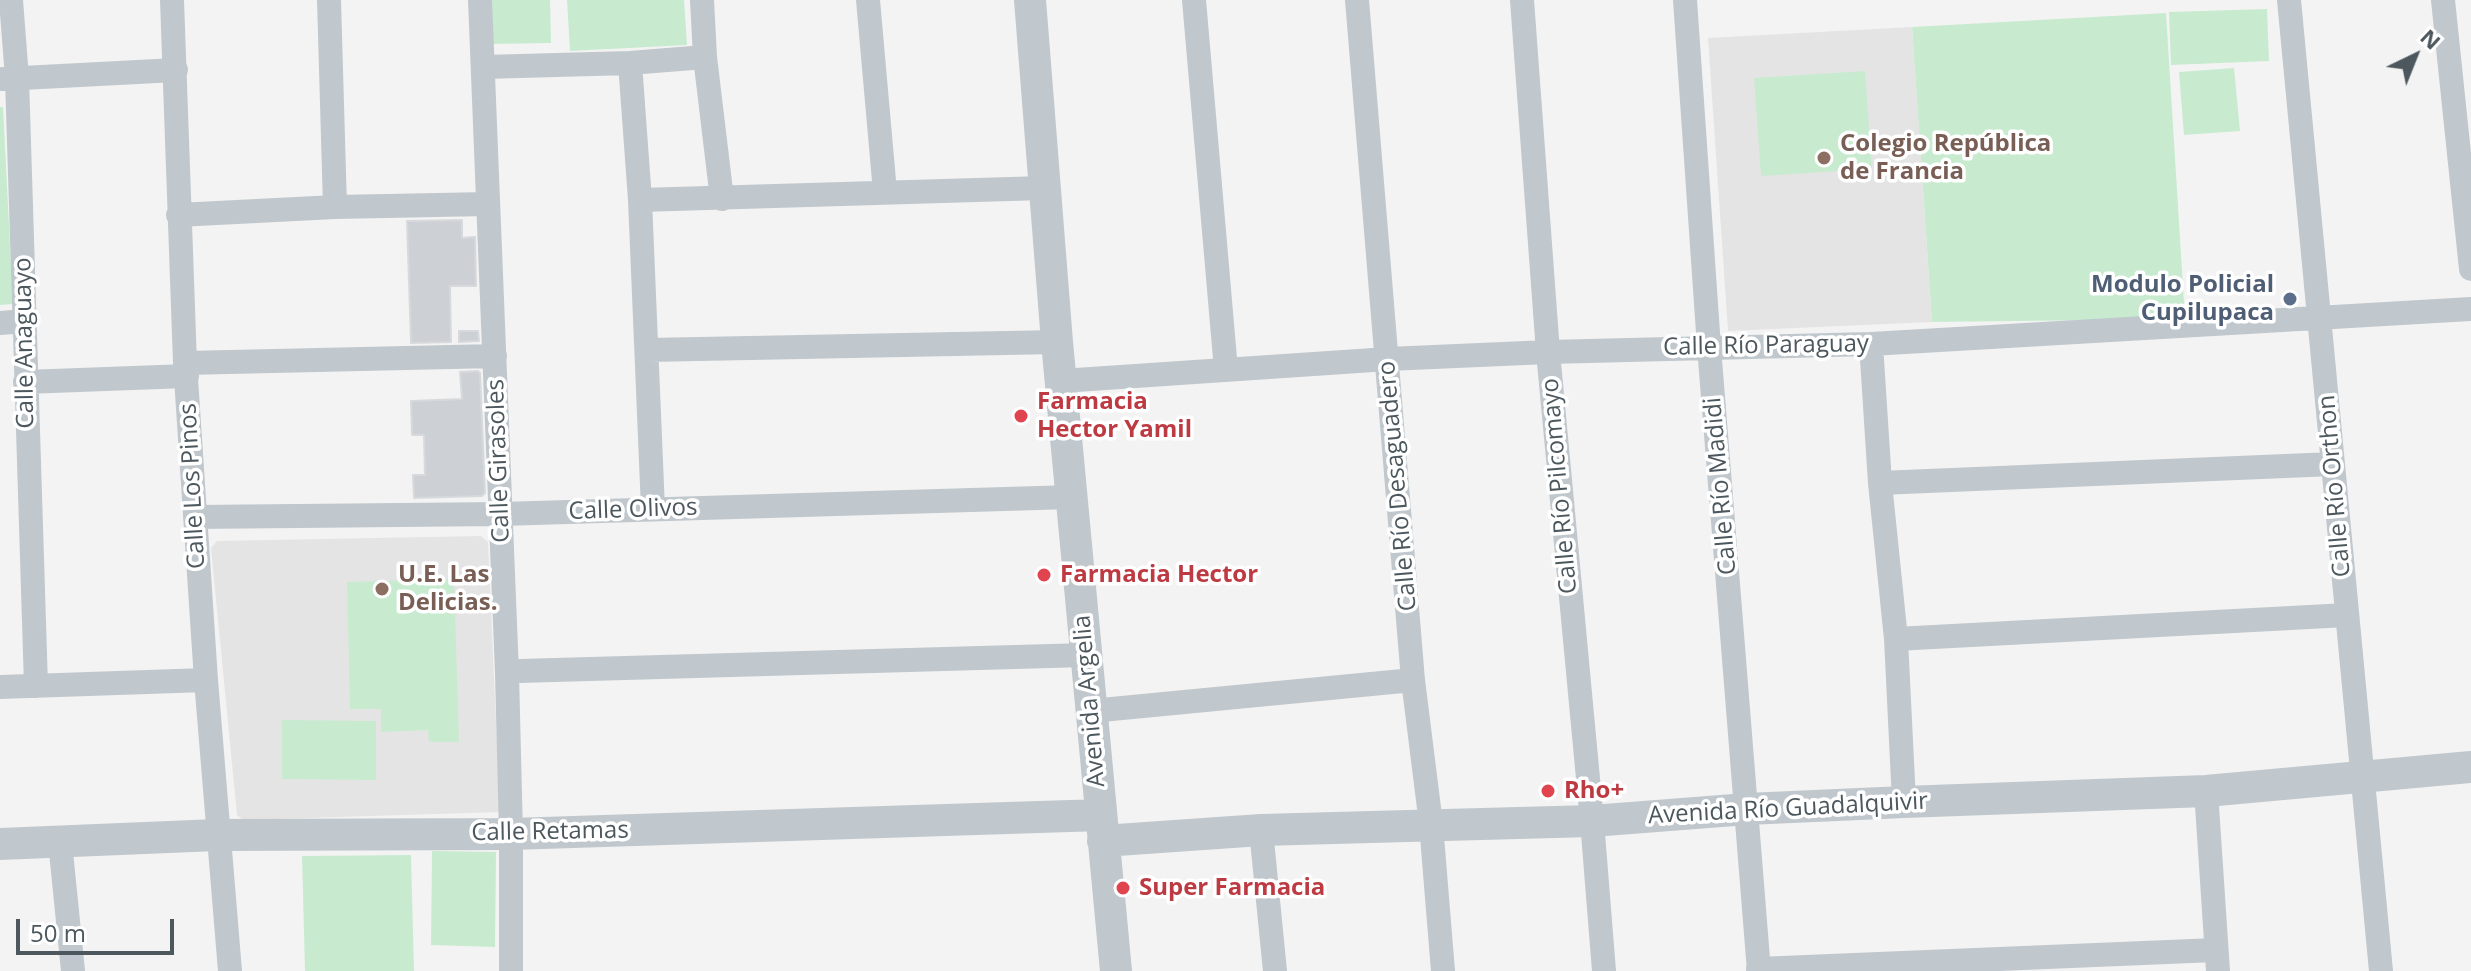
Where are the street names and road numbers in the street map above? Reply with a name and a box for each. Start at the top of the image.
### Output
street label: Calle Anaguayo [9,257,41,429]
street label: Calle Río Paraguay [1663,330,1869,362]
street label: Calle Río Desaguadero [1373,360,1423,612]
street label: Calle Río Pilcomayo [1536,377,1584,595]
street label: Calle Girasoles [482,379,516,543]
street label: Calle Río Orthon [2313,394,2357,578]
street label: Calle Río Madidi [1699,396,1743,576]
street label: Calle Los Pinos [174,402,212,570]
street label: Calle Olivos [568,493,698,527]
street label: Avenida Argelia [1068,614,1112,788]
street label: Avenida Río Guadalquivir [1647,787,1929,831]
street label: Calle Retamas [471,816,629,848]

